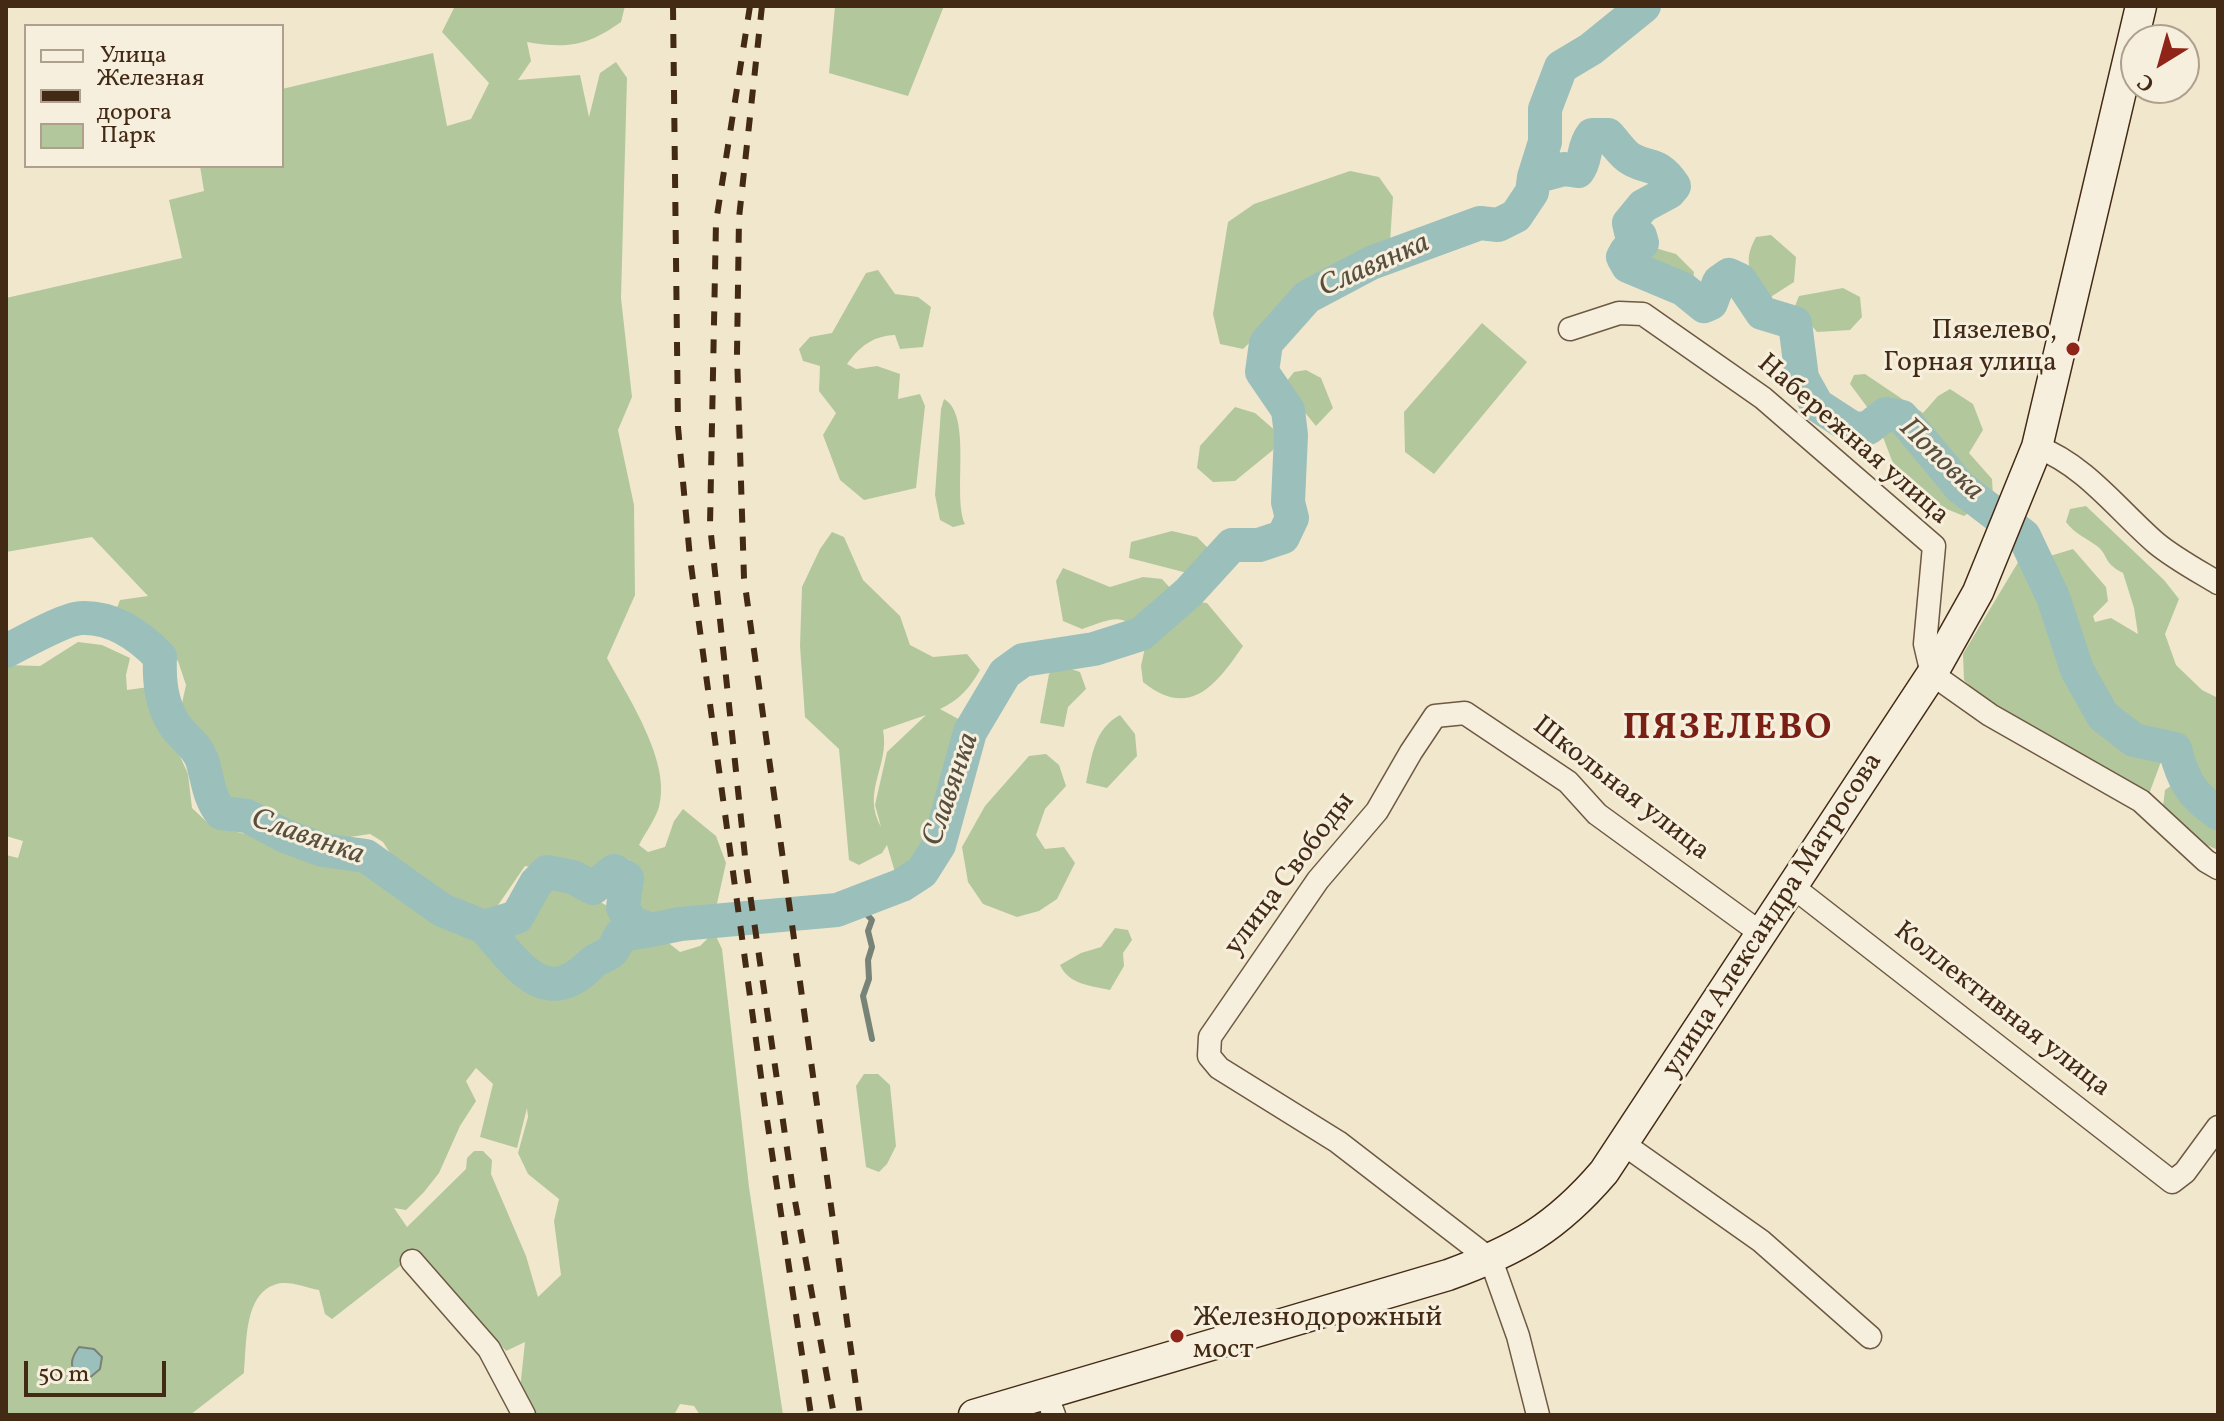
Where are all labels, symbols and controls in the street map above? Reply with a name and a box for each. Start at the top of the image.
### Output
legend [24,24,284,168]
north arrow [2120,24,2200,104]
text: Улица [100,39,167,73]
text: Железная дорога [97,62,204,130]
text: С [2131,65,2161,99]
text: Парк [100,119,156,153]
water label: Славянка [1314,227,1436,307]
place label: Пязелево, Горная улица [1883,316,2057,382]
marker: Пязелево, Горная улица [2064,340,2082,358]
street label: Набережная улица [1749,348,1955,534]
water label: Поповка [1890,412,1990,510]
district label: ПЯЗЕЛЕВО [1623,709,1833,753]
street label: Школьная улица [1525,710,1715,870]
water label: Славянка [917,729,989,851]
street label: улица Александра Матросова [1656,747,1892,1085]
street label: улица Свободы [1219,787,1363,963]
water label: Славянка [246,803,368,875]
street label: Коллективная улица [1886,916,2116,1106]
place label: Железнодорожный мост [1193,1303,1442,1369]
marker: Железнодорожный мост [1168,1327,1186,1345]
scale bar [28,1345,170,1395]
text: 50 m [38,1358,90,1392]

